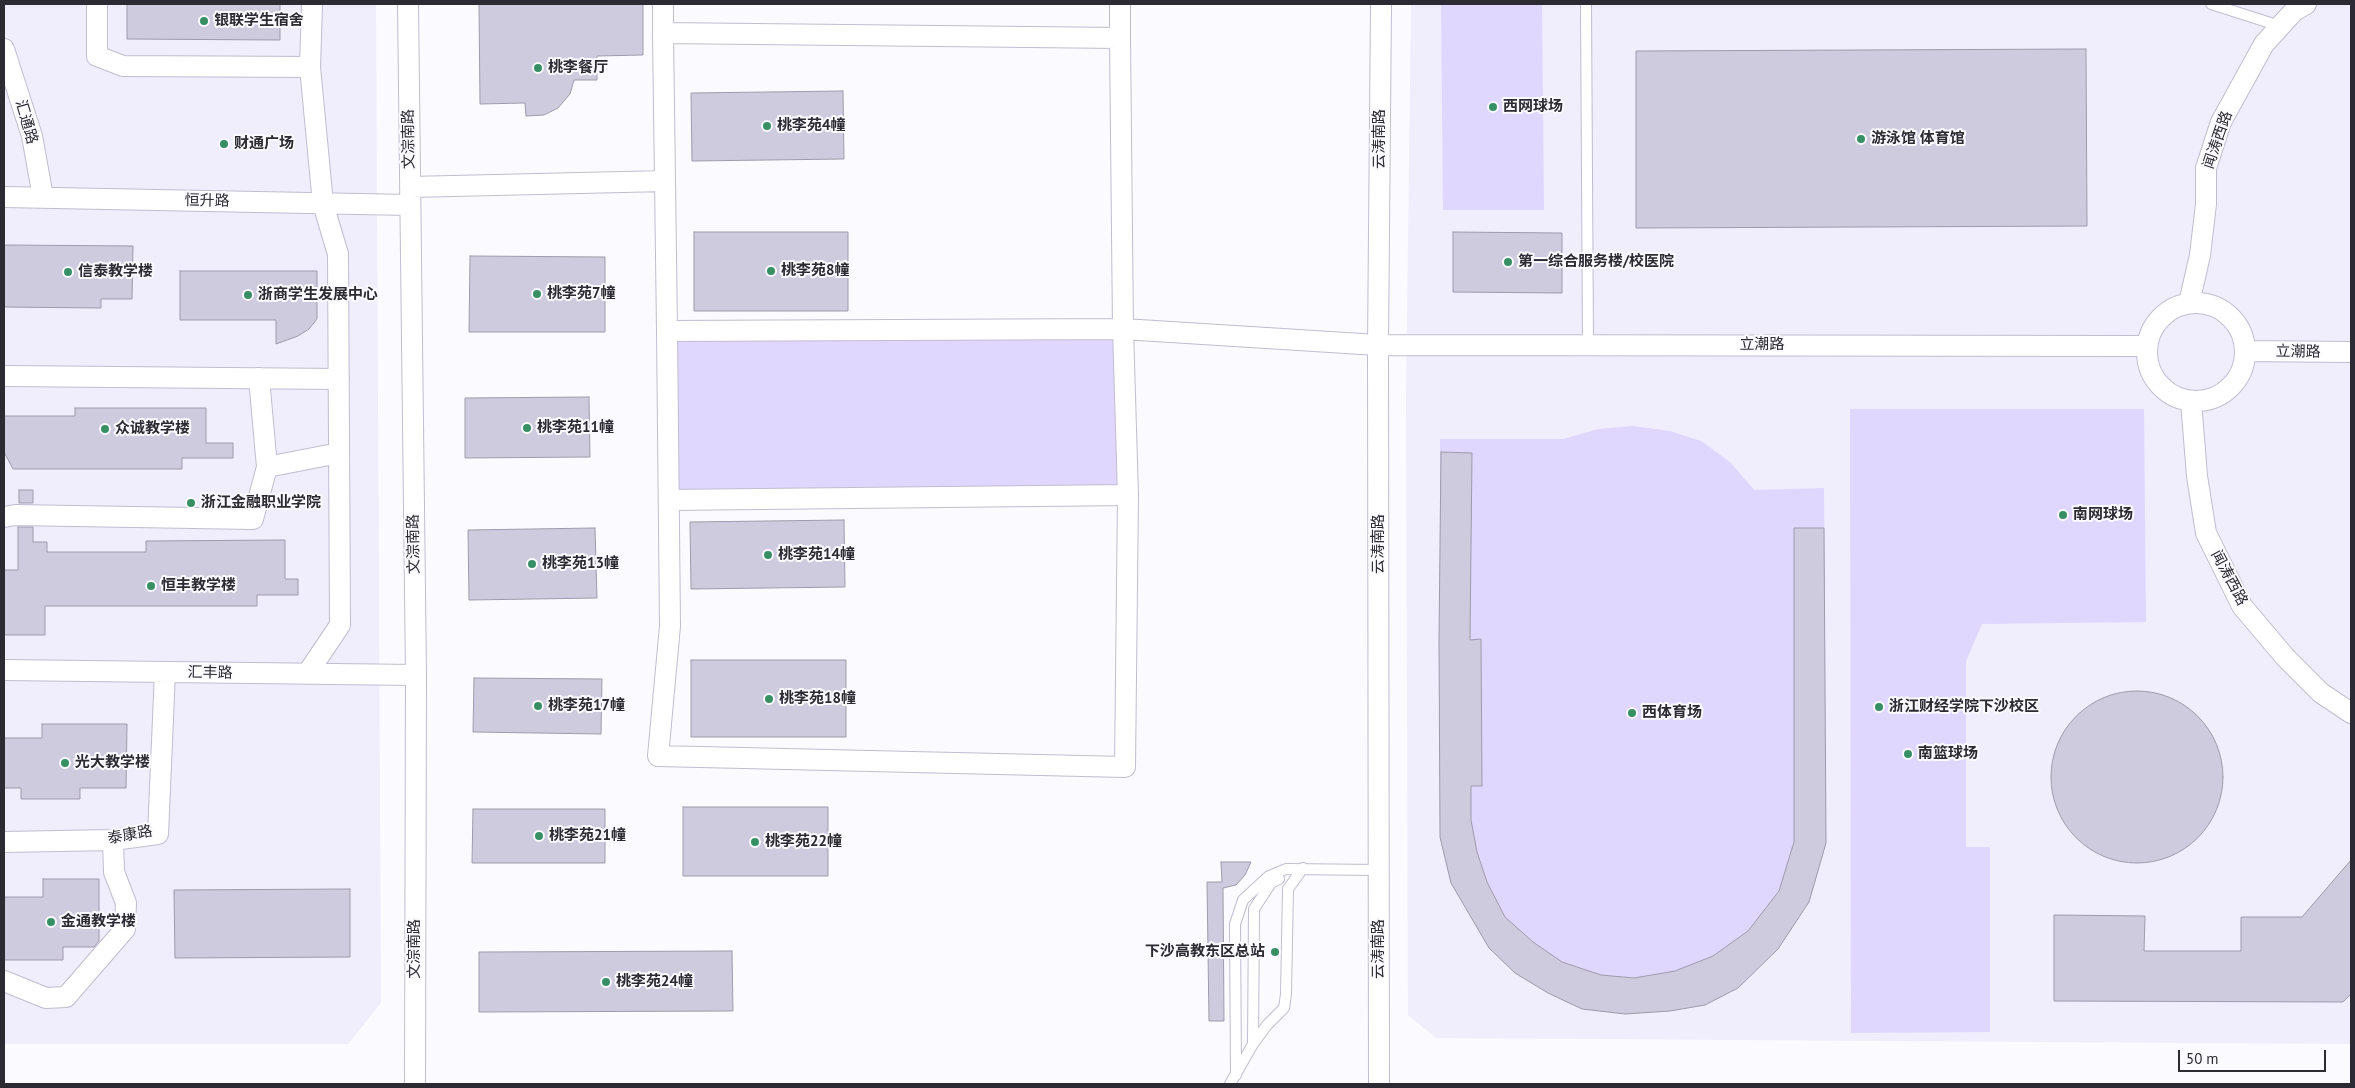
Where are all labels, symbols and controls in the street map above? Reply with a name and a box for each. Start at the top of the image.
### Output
place label: 银联学生宿舍 [214,12,304,30]
marker: 银联学生宿舍 [198,15,210,27]
place label: 桃李餐厅 [548,59,608,77]
marker: 桃李餐厅 [532,62,544,74]
street label: 汇通路 [11,98,41,146]
place label: 西网球场 [1503,98,1563,116]
marker: 西网球场 [1487,101,1499,113]
street label: 文淙南路 [399,109,419,169]
street label: 云涛南路 [1371,109,1389,169]
street label: 闻涛西路 [2200,109,2236,171]
place label: 桃李苑4幢 [777,117,846,135]
marker: 桃李苑4幢 [761,120,773,132]
place label: 游泳馆 体育馆 [1871,130,1965,148]
marker: 游泳馆 体育馆 [1855,133,1867,145]
place label: 财通广场 [234,135,294,153]
marker: 财通广场 [218,138,230,150]
street label: 恒升路 [184,192,230,210]
place label: 第一综合服务楼/校医院 [1518,253,1674,271]
marker: 第一综合服务楼/校医院 [1502,256,1514,268]
place label: 桃李苑8幢 [781,262,850,280]
place label: 信泰教学楼 [78,263,153,281]
marker: 桃李苑8幢 [765,265,777,277]
marker: 信泰教学楼 [62,266,74,278]
place label: 桃李苑7幢 [547,285,616,303]
place label: 浙商学生发展中心 [258,286,378,304]
marker: 桃李苑7幢 [531,288,543,300]
marker: 浙商学生发展中心 [242,289,254,301]
street label: 立潮路 [1740,336,1784,354]
street label: 立潮路 [2275,343,2321,361]
place label: 桃李苑11幢 [537,419,614,437]
place label: 众诚教学楼 [115,420,190,438]
marker: 桃李苑11幢 [521,422,533,434]
marker: 众诚教学楼 [99,423,111,435]
place label: 浙江金融职业学院 [201,494,321,512]
marker: 浙江金融职业学院 [185,497,197,509]
place label: 南网球场 [2073,506,2133,524]
marker: 南网球场 [2057,509,2069,521]
street label: 文淙南路 [404,514,424,574]
street label: 云涛南路 [1370,514,1388,574]
place label: 桃李苑14幢 [778,546,855,564]
street label: 闻涛西路 [2207,547,2251,609]
marker: 桃李苑14幢 [762,549,774,561]
place label: 桃李苑13幢 [542,555,619,573]
marker: 桃李苑13幢 [526,558,538,570]
place label: 恒丰教学楼 [161,577,236,595]
marker: 恒丰教学楼 [145,580,157,592]
street label: 汇丰路 [187,664,233,682]
place label: 桃李苑18幢 [779,690,856,708]
marker: 桃李苑18幢 [763,693,775,705]
place label: 桃李苑17幢 [548,697,625,715]
place label: 浙江财经学院下沙校区 [1889,698,2039,716]
marker: 桃李苑17幢 [532,700,544,712]
marker: 浙江财经学院下沙校区 [1873,701,1885,713]
place label: 西体育场 [1642,704,1702,722]
marker: 西体育场 [1626,707,1638,719]
place label: 南篮球场 [1918,745,1978,763]
marker: 南篮球场 [1902,748,1914,760]
place label: 光大教学楼 [75,754,150,772]
marker: 光大教学楼 [59,757,71,769]
street label: 泰康路 [106,822,154,848]
place label: 桃李苑21幢 [549,827,626,845]
marker: 桃李苑21幢 [533,830,545,842]
place label: 桃李苑22幢 [765,833,842,851]
marker: 桃李苑22幢 [749,836,761,848]
place label: 金通教学楼 [61,913,136,931]
marker: 金通教学楼 [45,916,57,928]
street label: 文淙南路 [406,919,424,979]
street label: 云涛南路 [1370,919,1388,979]
place label: 下沙高教东区总站 [1145,943,1265,961]
marker: 下沙高教东区总站 [1269,946,1281,958]
place label: 桃李苑24幢 [616,973,693,991]
marker: 桃李苑24幢 [600,976,612,988]
scale bar [2180,1040,2328,1072]
text: 50 m [2186,1049,2219,1068]

